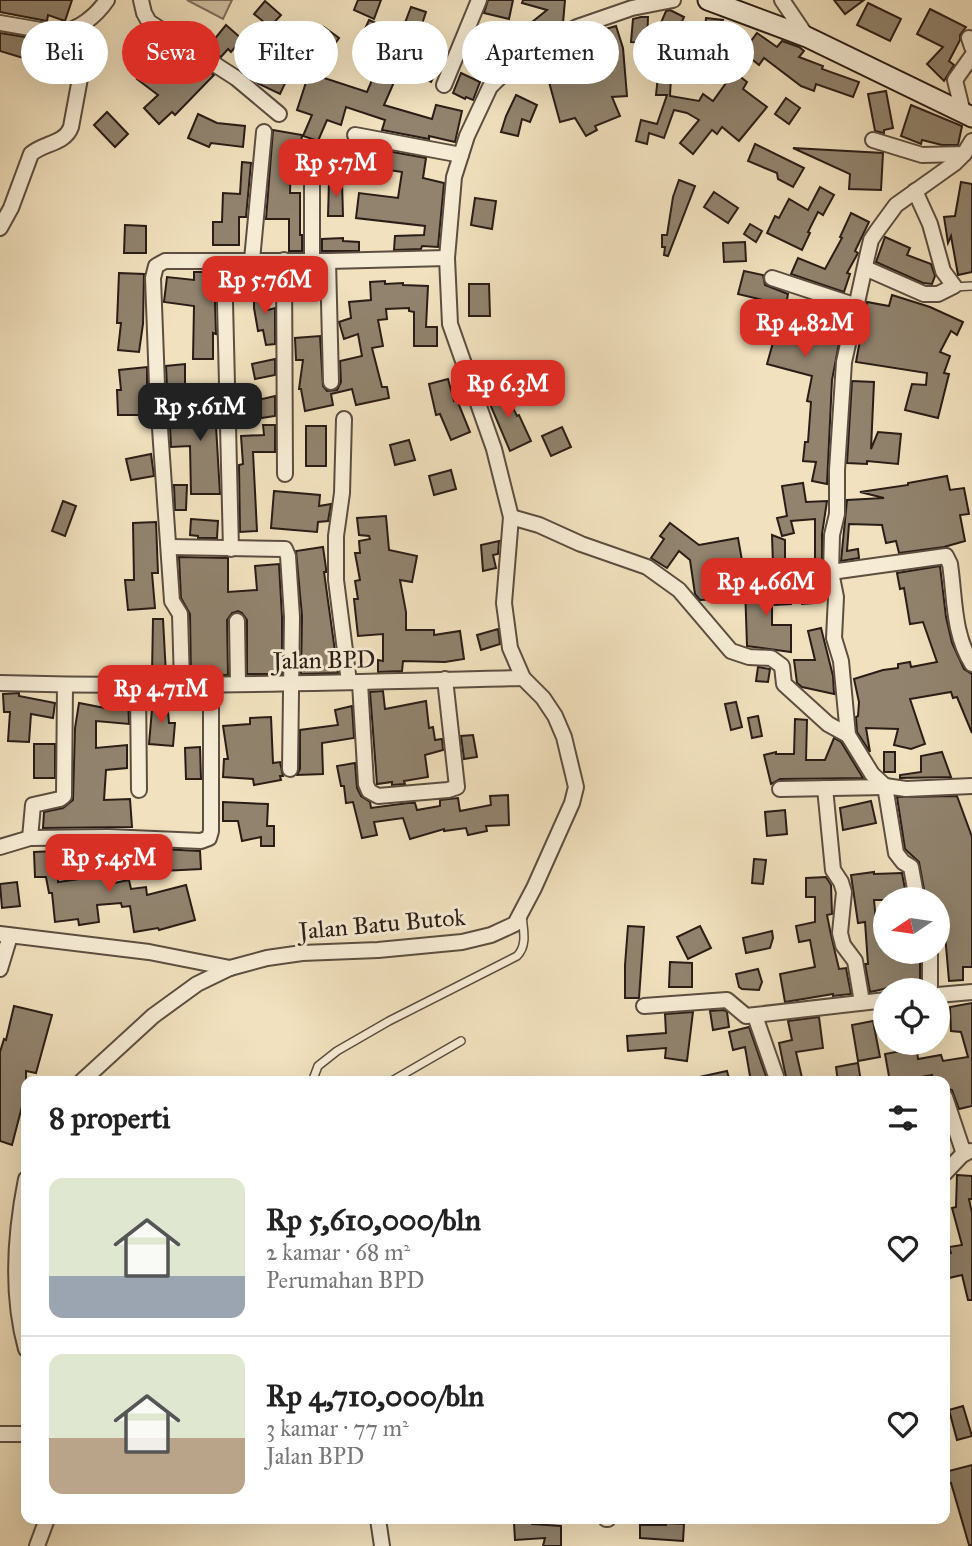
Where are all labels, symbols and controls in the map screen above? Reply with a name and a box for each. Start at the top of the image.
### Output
chip: Beli [21,21,108,84]
chip: Sewa [122,21,220,84]
chip: Filter [234,21,338,84]
chip: Baru [352,21,448,84]
chip: Apartemen [462,21,619,84]
chip: Rumah [633,21,754,84]
pin: Rp 5.7M [271,140,401,199]
text: Rp 5.7M [295,148,377,176]
pin: Rp 5.76M [193,256,337,316]
text: Rp 5.76M [218,265,312,293]
pin: Rp 4.82M [733,300,877,359]
text: Rp 4.82M [756,308,854,336]
pin: Rp 6.3M [443,360,573,420]
text: Rp 6.3M [467,369,549,397]
pin: Rp 5.61M [128,384,272,443]
text: Rp 5.61M [154,392,246,420]
pin: Rp 4.66M [694,558,838,618]
text: Rp 4.66M [717,567,815,595]
street label: Jalan BPD [270,644,375,676]
pin: Rp 4.71M [89,666,233,725]
text: Rp 4.71M [114,674,208,702]
pin: Rp 5.45M [37,834,181,894]
text: Rp 5.45M [62,843,156,871]
north arrow [873,887,950,964]
map controls [873,887,950,1055]
street label: Jalan Batu Butok [295,902,467,946]
button: locate [873,978,950,1055]
icon: filters [884,1099,922,1137]
text: 8 properti [49,1100,170,1136]
text: Rp 5,610,000/bln [266,1202,481,1238]
icon: home [105,1206,189,1290]
icon: heart [884,1229,922,1267]
text: 2 kamar · 68 m² [266,1238,410,1266]
text: Perumahan BPD [266,1266,424,1294]
text: Rp 4,710,000/bln [266,1378,484,1414]
icon: home [105,1382,189,1466]
icon: heart [884,1405,922,1443]
text: 3 kamar · 77 m² [266,1414,409,1442]
text: Jalan BPD [266,1442,364,1470]

